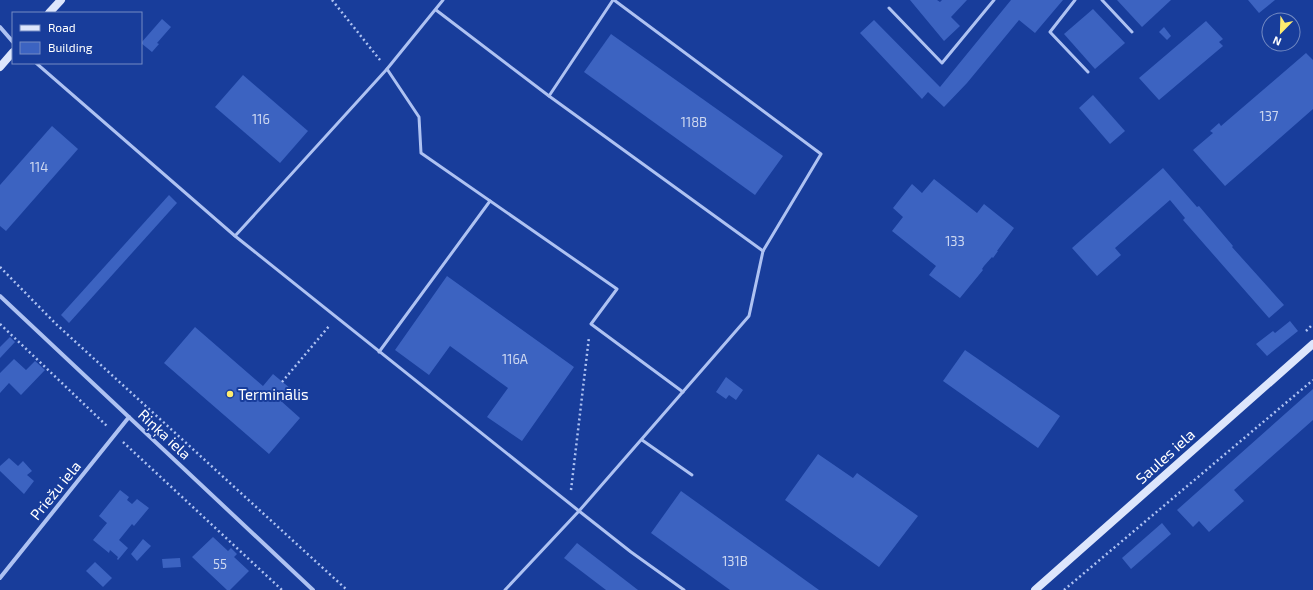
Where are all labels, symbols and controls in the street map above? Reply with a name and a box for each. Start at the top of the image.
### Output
legend [12,12,142,64]
north arrow [1261,12,1301,52]
text: Road [48,20,76,34]
text: N [1271,34,1283,49]
text: Building [48,40,93,54]
house number: 137 [1259,108,1279,124]
house number: 116 [252,111,270,127]
house number: 118B [681,114,707,130]
house number: 114 [30,159,48,175]
house number: 133 [945,233,965,249]
house number: 116A [502,351,528,367]
place label: Terminālis [238,385,309,403]
marker: Terminālis [225,389,235,399]
street label: Riņķa iela [134,405,195,464]
street label: Saules iela [1132,425,1198,487]
street label: Priežu iela [26,457,84,523]
house number: 131B [722,553,748,569]
house number: 55 [213,556,227,572]

